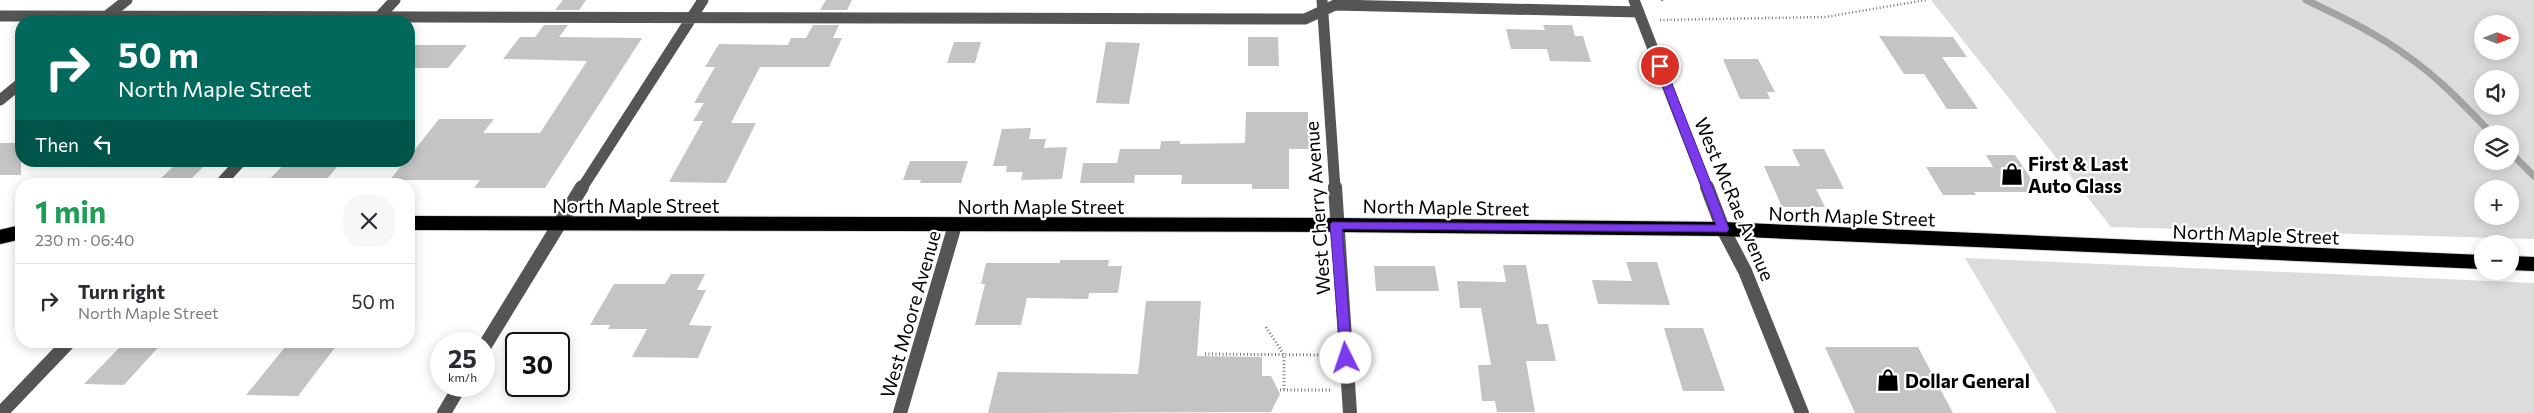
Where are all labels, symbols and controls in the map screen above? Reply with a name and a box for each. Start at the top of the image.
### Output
north arrow [2474,15,2519,60]
map controls [2474,15,2519,280]
text: 50 m [118,32,199,75]
icon: right [35,35,100,100]
pin [1639,45,1681,87]
icon: arrive [1646,52,1674,80]
button: sound [2474,70,2519,115]
text: North Maple Street [118,75,311,102]
street label: West McRae Avenue [1690,114,1780,284]
street label: West Cherry Avenue [1299,120,1335,296]
button: layers [2474,125,2519,170]
icon: left [89,130,117,158]
text: Then [35,133,79,156]
place label: First & Last Auto Glass [2028,152,2128,197]
shop icon: First & Last Auto Glass [1999,161,2025,187]
button: + [2474,180,2519,225]
text: 1 min [35,192,106,229]
street label: North Maple Street [553,194,720,217]
street label: North Maple Street [1362,194,1530,220]
button: close [343,195,395,247]
street label: North Maple Street [958,195,1125,218]
street label: North Maple Street [1768,202,1936,230]
street label: North Maple Street [2172,220,2340,248]
street label: West Moore Avenue [875,228,945,400]
text: 230 m · 06:40 [35,230,134,249]
button: − [2474,235,2519,280]
text: Turn right [78,280,165,303]
icon: right [35,287,63,315]
text: 50 m [351,290,395,313]
text: North Maple Street [78,303,219,322]
position arrow [1319,331,1371,383]
speed limit sign: 30 [505,332,570,397]
text: 25 [448,343,477,373]
shop icon: Dollar General [1875,367,1901,393]
place label: Dollar General [1905,369,2030,392]
text: km/h [448,370,477,384]

